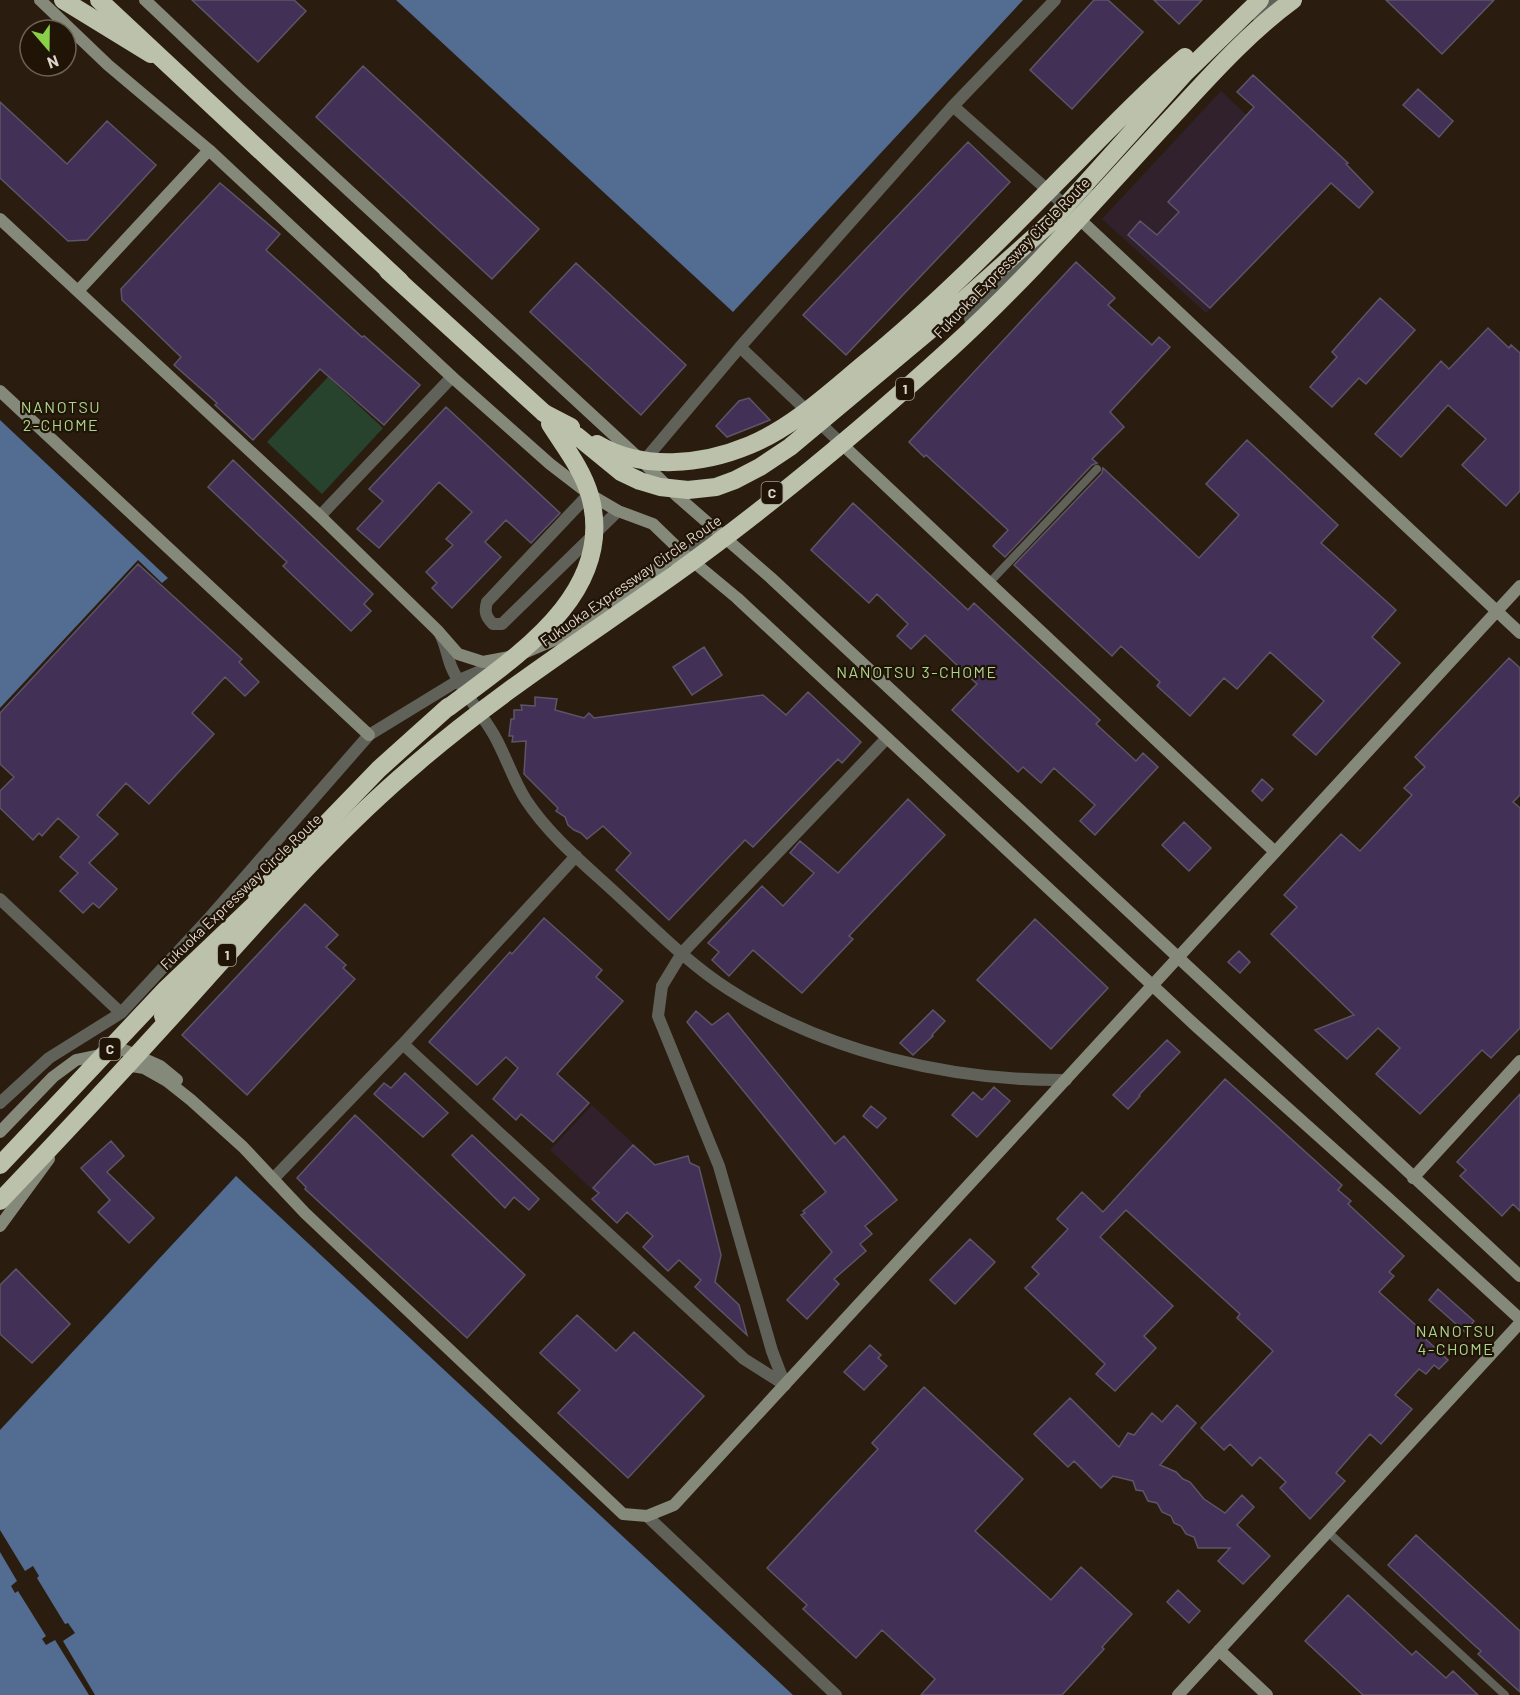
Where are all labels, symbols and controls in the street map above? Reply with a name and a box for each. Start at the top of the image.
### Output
north arrow [18,18,78,78]
text: N [45,52,62,73]
street label: Fukuoka Expressway Circle Route [929,173,1093,342]
road number: 1 [896,378,914,400]
district label: NANOTSU 2-CHOME [21,397,101,434]
road number: C [762,482,782,504]
street label: Fukuoka Expressway Circle Route [536,511,724,650]
district label: NANOTSU 3-CHOME [836,662,998,681]
street label: Fukuoka Expressway Circle Route [156,809,325,973]
road number: 1 [218,944,236,966]
road number: C [100,1038,120,1060]
district label: NANOTSU 4-CHOME [1416,1321,1496,1358]

